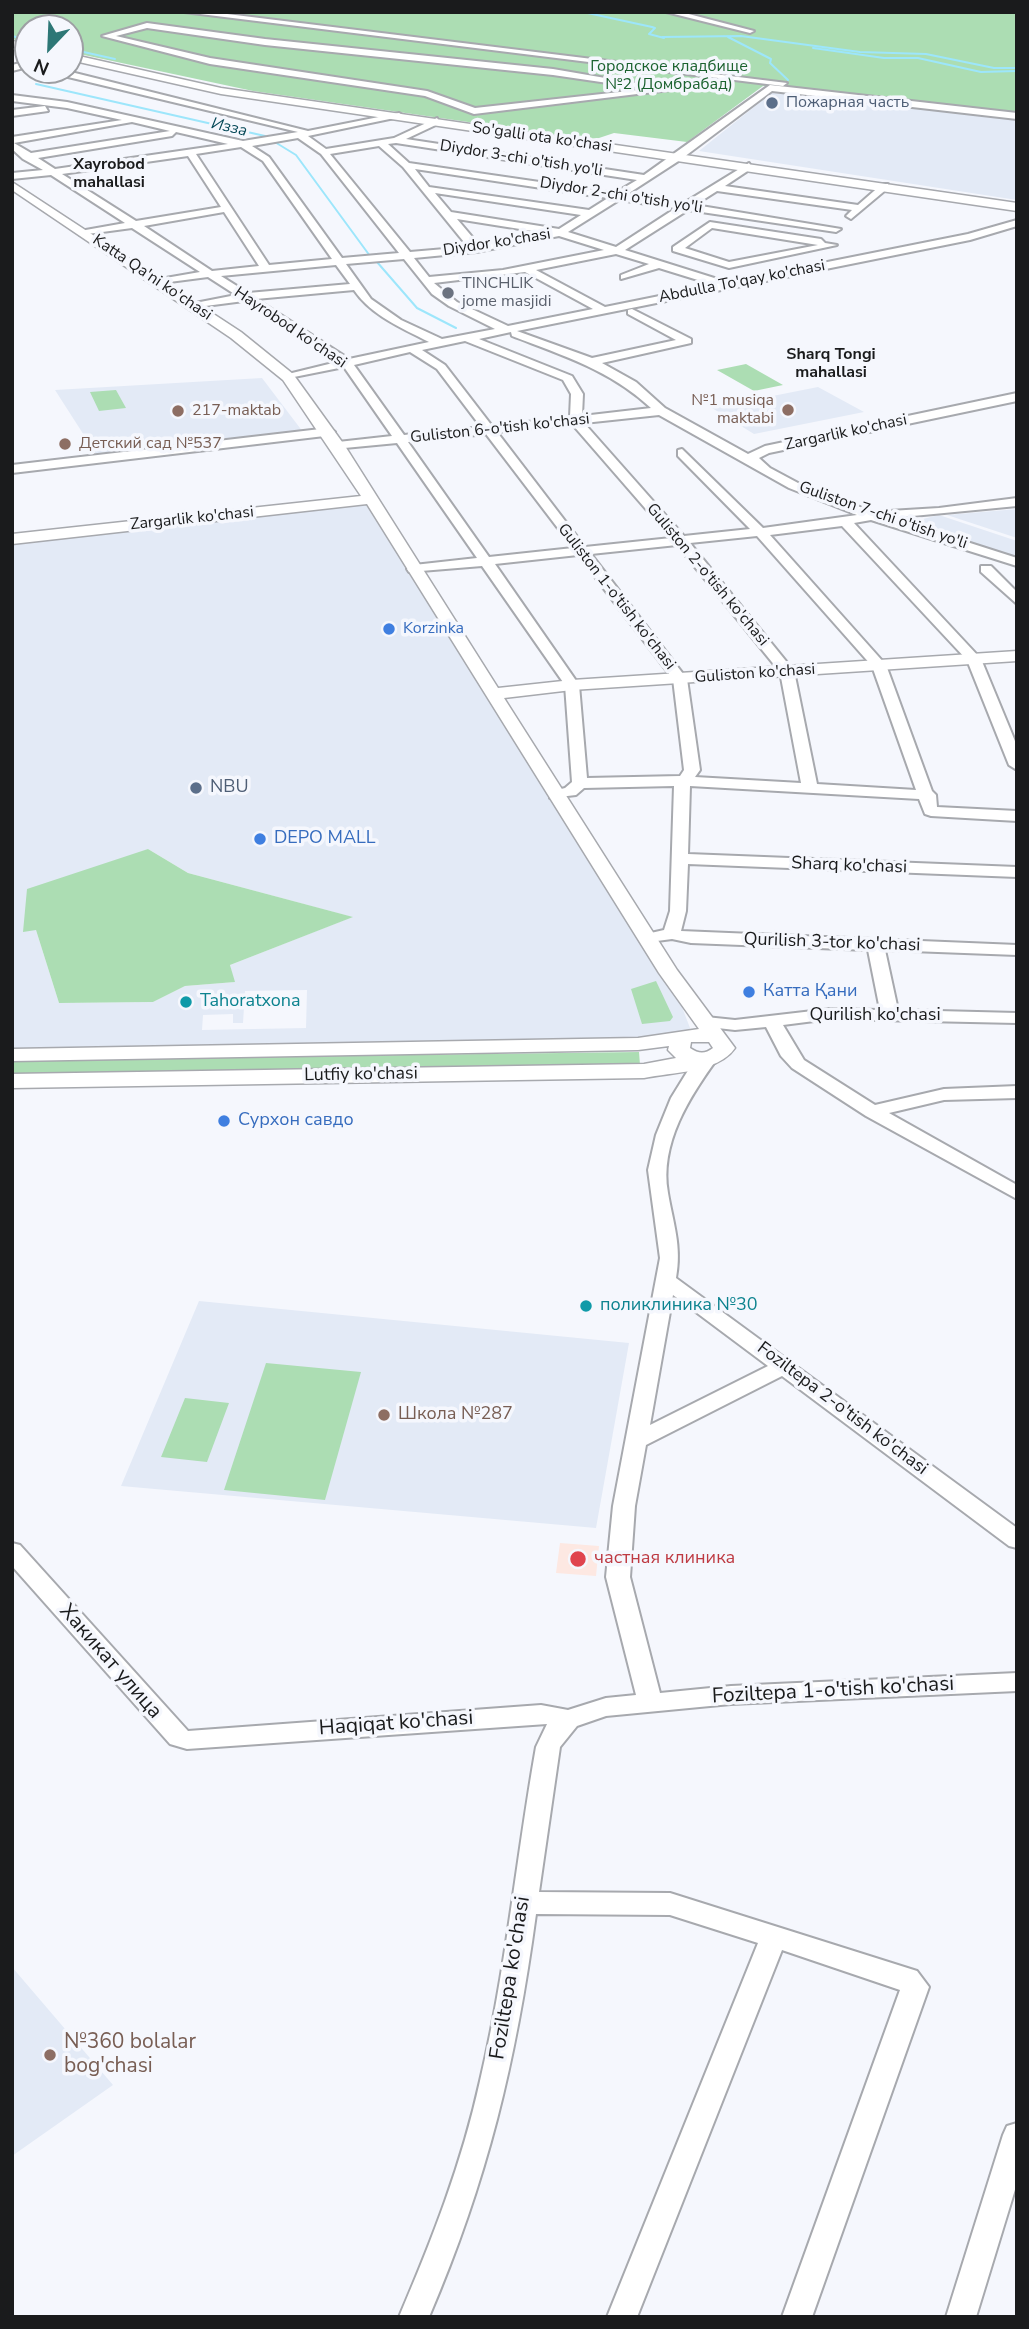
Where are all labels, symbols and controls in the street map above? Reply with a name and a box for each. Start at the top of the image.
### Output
north arrow [14,14,84,84]
text: N [30,52,53,81]
park label: Городское кладбище №2 (Домбрабад) [590,57,748,95]
place label: Пожарная часть [786,93,909,113]
marker: Пожарная часть [764,95,780,111]
water label: Изза [209,115,249,141]
street label: So'galli ota ko'chasi [471,119,613,157]
street label: Diydor 3-chi o'tish yo'li [438,137,604,181]
district label: Xayrobod mahallasi [73,155,145,193]
street label: Diydor 2-chi o'tish yo'li [538,174,704,218]
street label: Diydor ko'chasi [442,225,552,261]
street label: Katta Qa'ni ko'chasi [89,231,215,325]
street label: Abdulla To'qay ko'chasi [657,256,827,308]
place label: TINCHLIK jome masjidi [462,274,551,312]
street label: Hayrobod ko'chasi [230,283,350,373]
marker: TINCHLIK jome masjidi [440,285,456,301]
district label: Sharq Tongi mahallasi [786,345,876,383]
place label: №1 musiqa maktabi [691,391,774,429]
place label: 217-maktab [192,401,281,421]
marker: №1 musiqa maktabi [780,402,796,418]
marker: 217-maktab [170,403,186,419]
street label: Guliston 6-o'tish ko'chasi [409,410,591,448]
street label: Zargarlik ko'chasi [783,411,909,455]
place label: Детский сад №537 [79,434,222,454]
marker: Детский сад №537 [57,436,73,452]
street label: Guliston 7-chi o'tish yo'li [796,478,970,554]
street label: Guliston 2-o'tish ko'chasi [642,500,772,650]
street label: Zargarlik ko'chasi [129,503,255,535]
street label: Guliston 1-o'tish ko'chasi [553,520,679,674]
place label: Korzinka [403,619,464,639]
marker: Korzinka [381,621,397,637]
street label: Guliston ko'chasi [694,660,816,688]
place label: NBU [210,777,249,799]
marker: NBU [188,780,204,796]
place label: DEPO MALL [274,828,376,850]
marker: DEPO MALL [252,831,268,847]
street label: Sharq ko'chasi [791,853,907,879]
street label: Qurilish 3-tor ko'chasi [743,929,921,957]
place label: Катта Қани [763,981,858,1003]
marker: Катта Қани [741,984,757,1000]
place label: Tahoratxona [200,991,301,1013]
marker: Tahoratxona [178,994,194,1010]
street label: Qurilish ko'chasi [809,1005,941,1027]
street label: Lutfiy ko'chasi [304,1063,418,1087]
place label: Сурхон савдо [238,1110,354,1132]
marker: Сурхон савдо [216,1113,232,1129]
place label: поликлиника №30 [600,1295,758,1317]
marker: поликлиника №30 [578,1298,594,1314]
street label: Foziltepa 2-o'tish ko'chasi [752,1338,932,1480]
place label: Школа №287 [398,1404,513,1426]
marker: Школа №287 [376,1407,392,1423]
place label: частная клиника [594,1548,735,1570]
marker: частная клиника [568,1549,588,1569]
street label: Хакикат улица [53,1599,167,1725]
street label: Foziltepa 1-o'tish ko'chasi [711,1672,955,1710]
street label: Haqiqat ko'chasi [318,1706,474,1742]
street label: Foziltepa ko'chasi [486,1895,536,2061]
place label: №360 bolalar bog'chasi [64,2030,196,2080]
marker: №360 bolalar bog'chasi [42,2047,58,2063]

